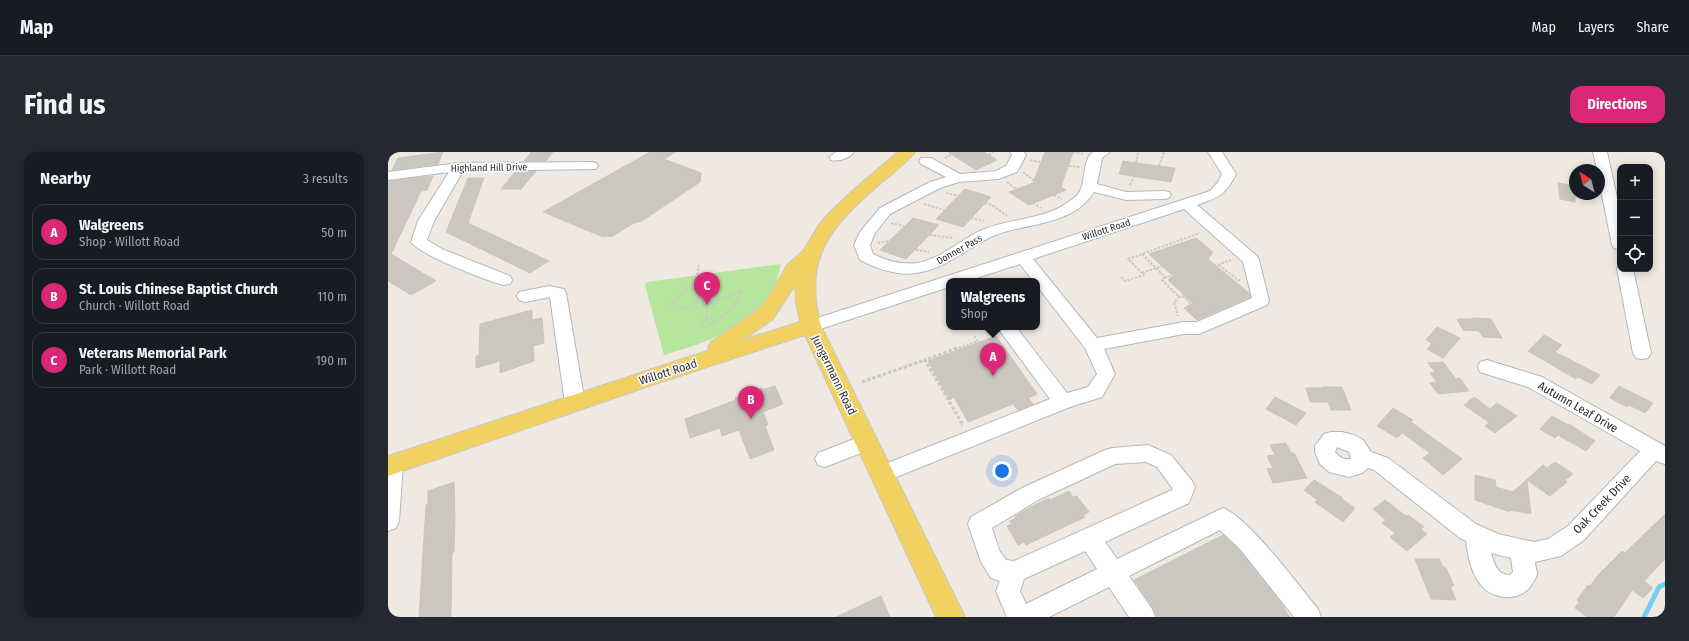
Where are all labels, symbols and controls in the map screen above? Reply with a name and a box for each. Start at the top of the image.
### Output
text: Map [20,16,53,39]
text: Map [1532,19,1556,36]
text: Layers [1578,19,1614,36]
text: Share [1636,19,1669,36]
button: Directions [1570,86,1665,123]
text: Find us [24,88,106,121]
street label: Highland Hill Drive [451,161,527,175]
north arrow [1569,164,1605,200]
map controls [1617,164,1653,272]
button: + [1617,164,1653,200]
text: Nearby [40,168,91,189]
text: 3 results [303,171,348,186]
button: − [1617,200,1653,236]
text: Walgreens [79,216,144,234]
street label: Willott Road [1081,216,1132,243]
text: A [50,225,58,240]
text: 50 m [321,225,347,240]
street label: Donner Pass [935,232,984,267]
text: Shop · Willott Road [79,234,180,249]
button: locate [1617,236,1653,272]
pin: C [694,272,720,305]
popup [946,278,1040,330]
text: St. Louis Chinese Baptist Church [79,280,278,298]
text: Walgreens [961,288,1025,306]
text: B [50,289,58,304]
text: 110 m [317,289,347,304]
text: Church · Willott Road [79,298,190,313]
text: Shop [961,306,988,321]
street label: Jungermann Road [809,333,859,417]
pin: A [980,343,1006,376]
text: Veterans Memorial Park [79,344,227,362]
text: C [51,353,57,368]
text: 190 m [316,353,347,368]
street label: Willott Road [637,356,699,388]
text: Park · Willott Road [79,362,176,377]
street label: Autumn Leaf Drive [1536,378,1620,436]
pin: B [738,386,764,419]
your location [992,461,1012,481]
street label: Oak Creek Drive [1570,471,1634,537]

